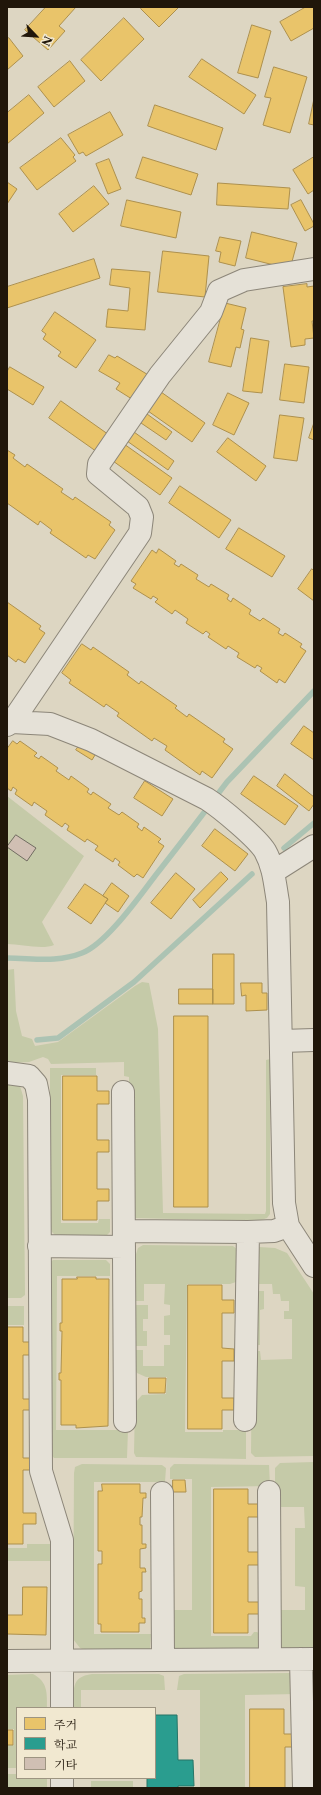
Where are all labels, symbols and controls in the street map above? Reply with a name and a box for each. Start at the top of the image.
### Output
north arrow [16,16,56,56]
text: N [39,34,55,48]
legend [16,1707,156,1779]
text: 주거 [54,1717,77,1732]
text: 학교 [54,1737,77,1752]
text: 기타 [54,1757,77,1772]

